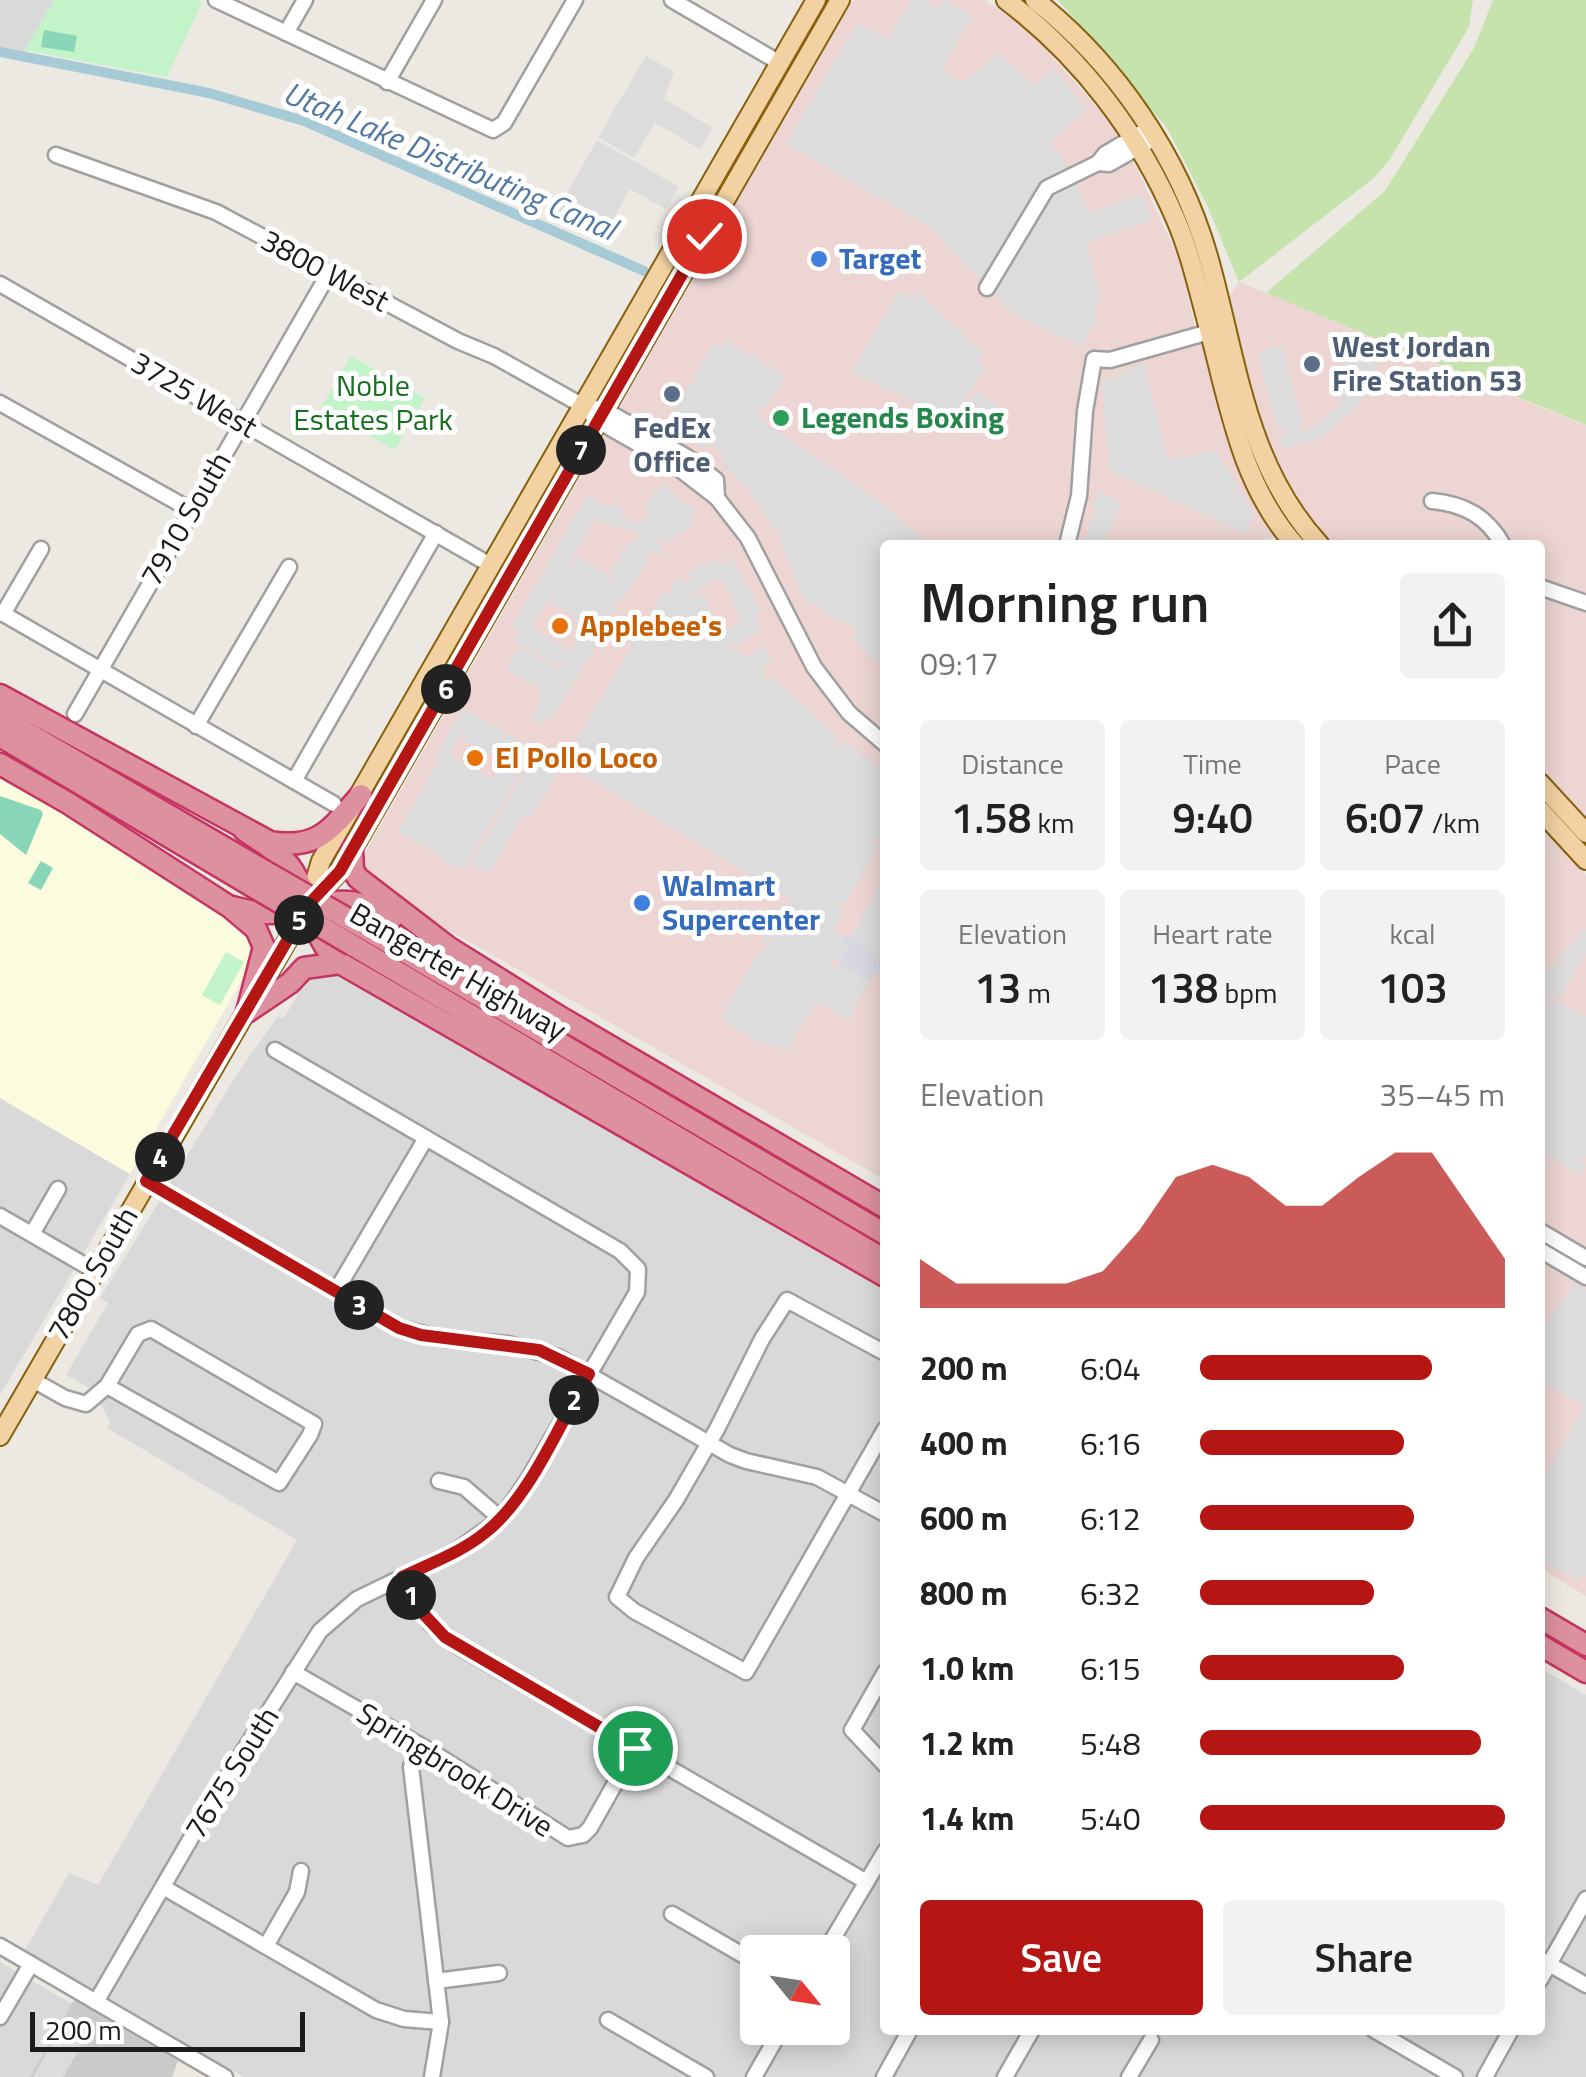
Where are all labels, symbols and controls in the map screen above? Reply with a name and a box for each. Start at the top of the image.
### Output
water label: Utah Lake Distributing Canal [277,68,627,253]
pin [662,194,747,279]
icon: check [677,209,732,264]
street label: 3800 West [253,217,398,323]
place label: Target [839,235,921,281]
marker: Target [808,248,830,270]
place label: West Jordan Fire Station 53 [1332,323,1523,403]
street label: 3725 West [123,339,267,449]
marker: West Jordan Fire Station 53 [1301,353,1323,375]
park label: Noble Estates Park [293,362,453,442]
marker: FedEx Office [661,383,683,405]
place label: Legends Boxing [801,394,1004,440]
place label: FedEx Office [633,404,711,484]
marker: Legends Boxing [770,407,792,429]
pin: 7 [556,425,606,475]
text: 7 [573,428,589,471]
street label: 7910 South [128,443,242,594]
text: Morning run [920,560,1209,643]
button: share [1400,573,1505,678]
place label: Applebee's [580,602,722,648]
marker: Applebee's [549,615,571,637]
text: 09:17 [920,639,999,687]
pin: 6 [421,664,471,714]
text: 6 [438,667,454,710]
place label: El Pollo Loco [495,734,658,780]
text: Distance [961,742,1064,785]
text: Time [1183,742,1242,785]
text: Pace [1384,742,1441,785]
marker: El Pollo Loco [464,747,486,769]
text: 1.58 [951,785,1031,849]
text: 9:40 [1172,785,1253,849]
text: 6:07 [1345,785,1426,849]
text: km [1031,801,1074,844]
text: /km [1426,801,1480,844]
place label: Walmart Supercenter [662,862,820,942]
street label: Bangerter Highway [342,890,575,1052]
marker: Walmart Supercenter [631,892,653,914]
pin: 5 [274,895,324,945]
text: 5 [291,898,307,941]
text: Elevation [958,912,1067,955]
text: Heart rate [1152,912,1273,955]
text: kcal [1390,912,1435,955]
text: 13 [974,955,1021,1019]
text: 138 [1148,955,1218,1019]
text: 103 [1377,955,1448,1019]
text: m [1021,971,1051,1014]
text: bpm [1218,971,1277,1014]
text: Elevation [920,1070,1044,1118]
text: 35–45 m [1379,1070,1505,1118]
pin: 4 [135,1132,185,1182]
text: 4 [152,1135,168,1178]
street label: 7800 South [35,1198,149,1349]
pin: 3 [334,1280,384,1330]
text: 3 [351,1283,367,1326]
text: 200 m [920,1344,1008,1392]
text: 6:04 [1080,1344,1141,1392]
pin: 2 [549,1375,599,1425]
text: 2 [566,1378,582,1421]
text: 400 m [920,1419,1008,1467]
text: 6:16 [1080,1419,1141,1467]
text: 600 m [920,1494,1008,1542]
text: 6:12 [1080,1494,1141,1542]
text: 800 m [920,1569,1008,1617]
text: 6:32 [1080,1569,1141,1617]
pin: 1 [386,1570,436,1620]
text: 1 [403,1573,419,1616]
text: 1.0 km [920,1644,1014,1692]
text: 6:15 [1080,1644,1141,1692]
street label: Springbrook Drive [348,1690,563,1848]
street label: 7675 South [172,1697,290,1848]
pin [593,1706,678,1791]
text: 1.2 km [920,1719,1014,1767]
text: 5:48 [1080,1719,1141,1767]
icon: arrive [608,1721,663,1776]
text: 1.4 km [920,1794,1014,1842]
text: 5:40 [1080,1794,1141,1842]
button: Save [920,1900,1203,2015]
button: Share [1223,1900,1505,2015]
north arrow [740,1935,850,2045]
map controls [740,1935,850,2045]
scale bar [30,2007,305,2052]
text: 200 m [45,2008,122,2051]

